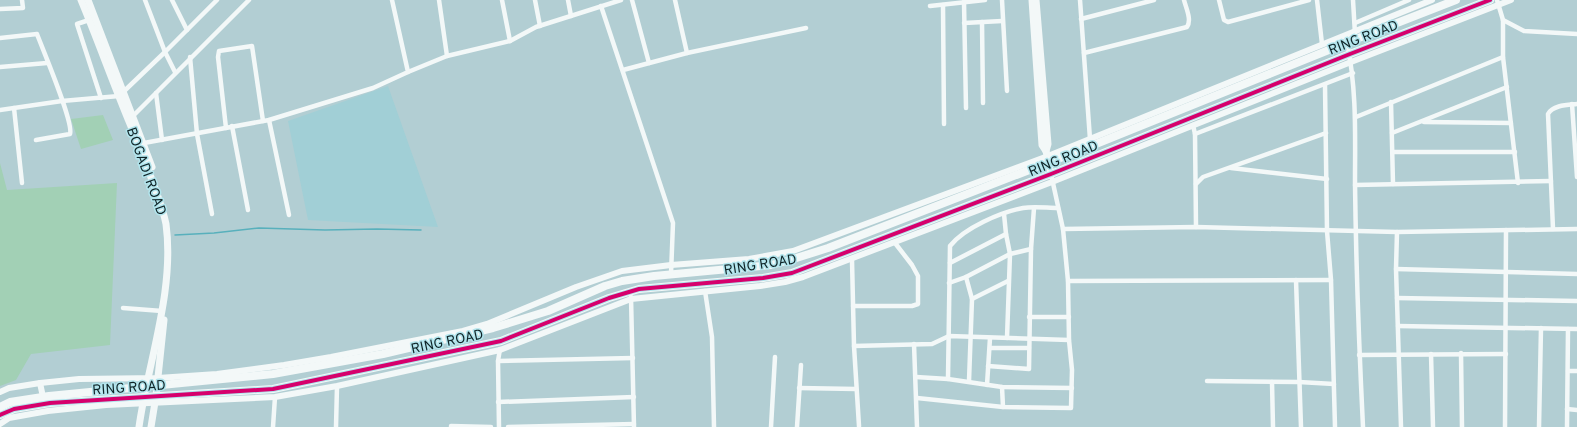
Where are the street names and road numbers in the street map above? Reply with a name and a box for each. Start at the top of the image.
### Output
street label: RING ROAD [1326,17,1401,60]
street label: BOGADI ROAD [122,125,169,218]
street label: RING ROAD [1026,138,1101,181]
street label: RING ROAD [722,251,798,280]
street label: RING ROAD [409,326,485,358]
street label: RING ROAD [92,377,166,400]

